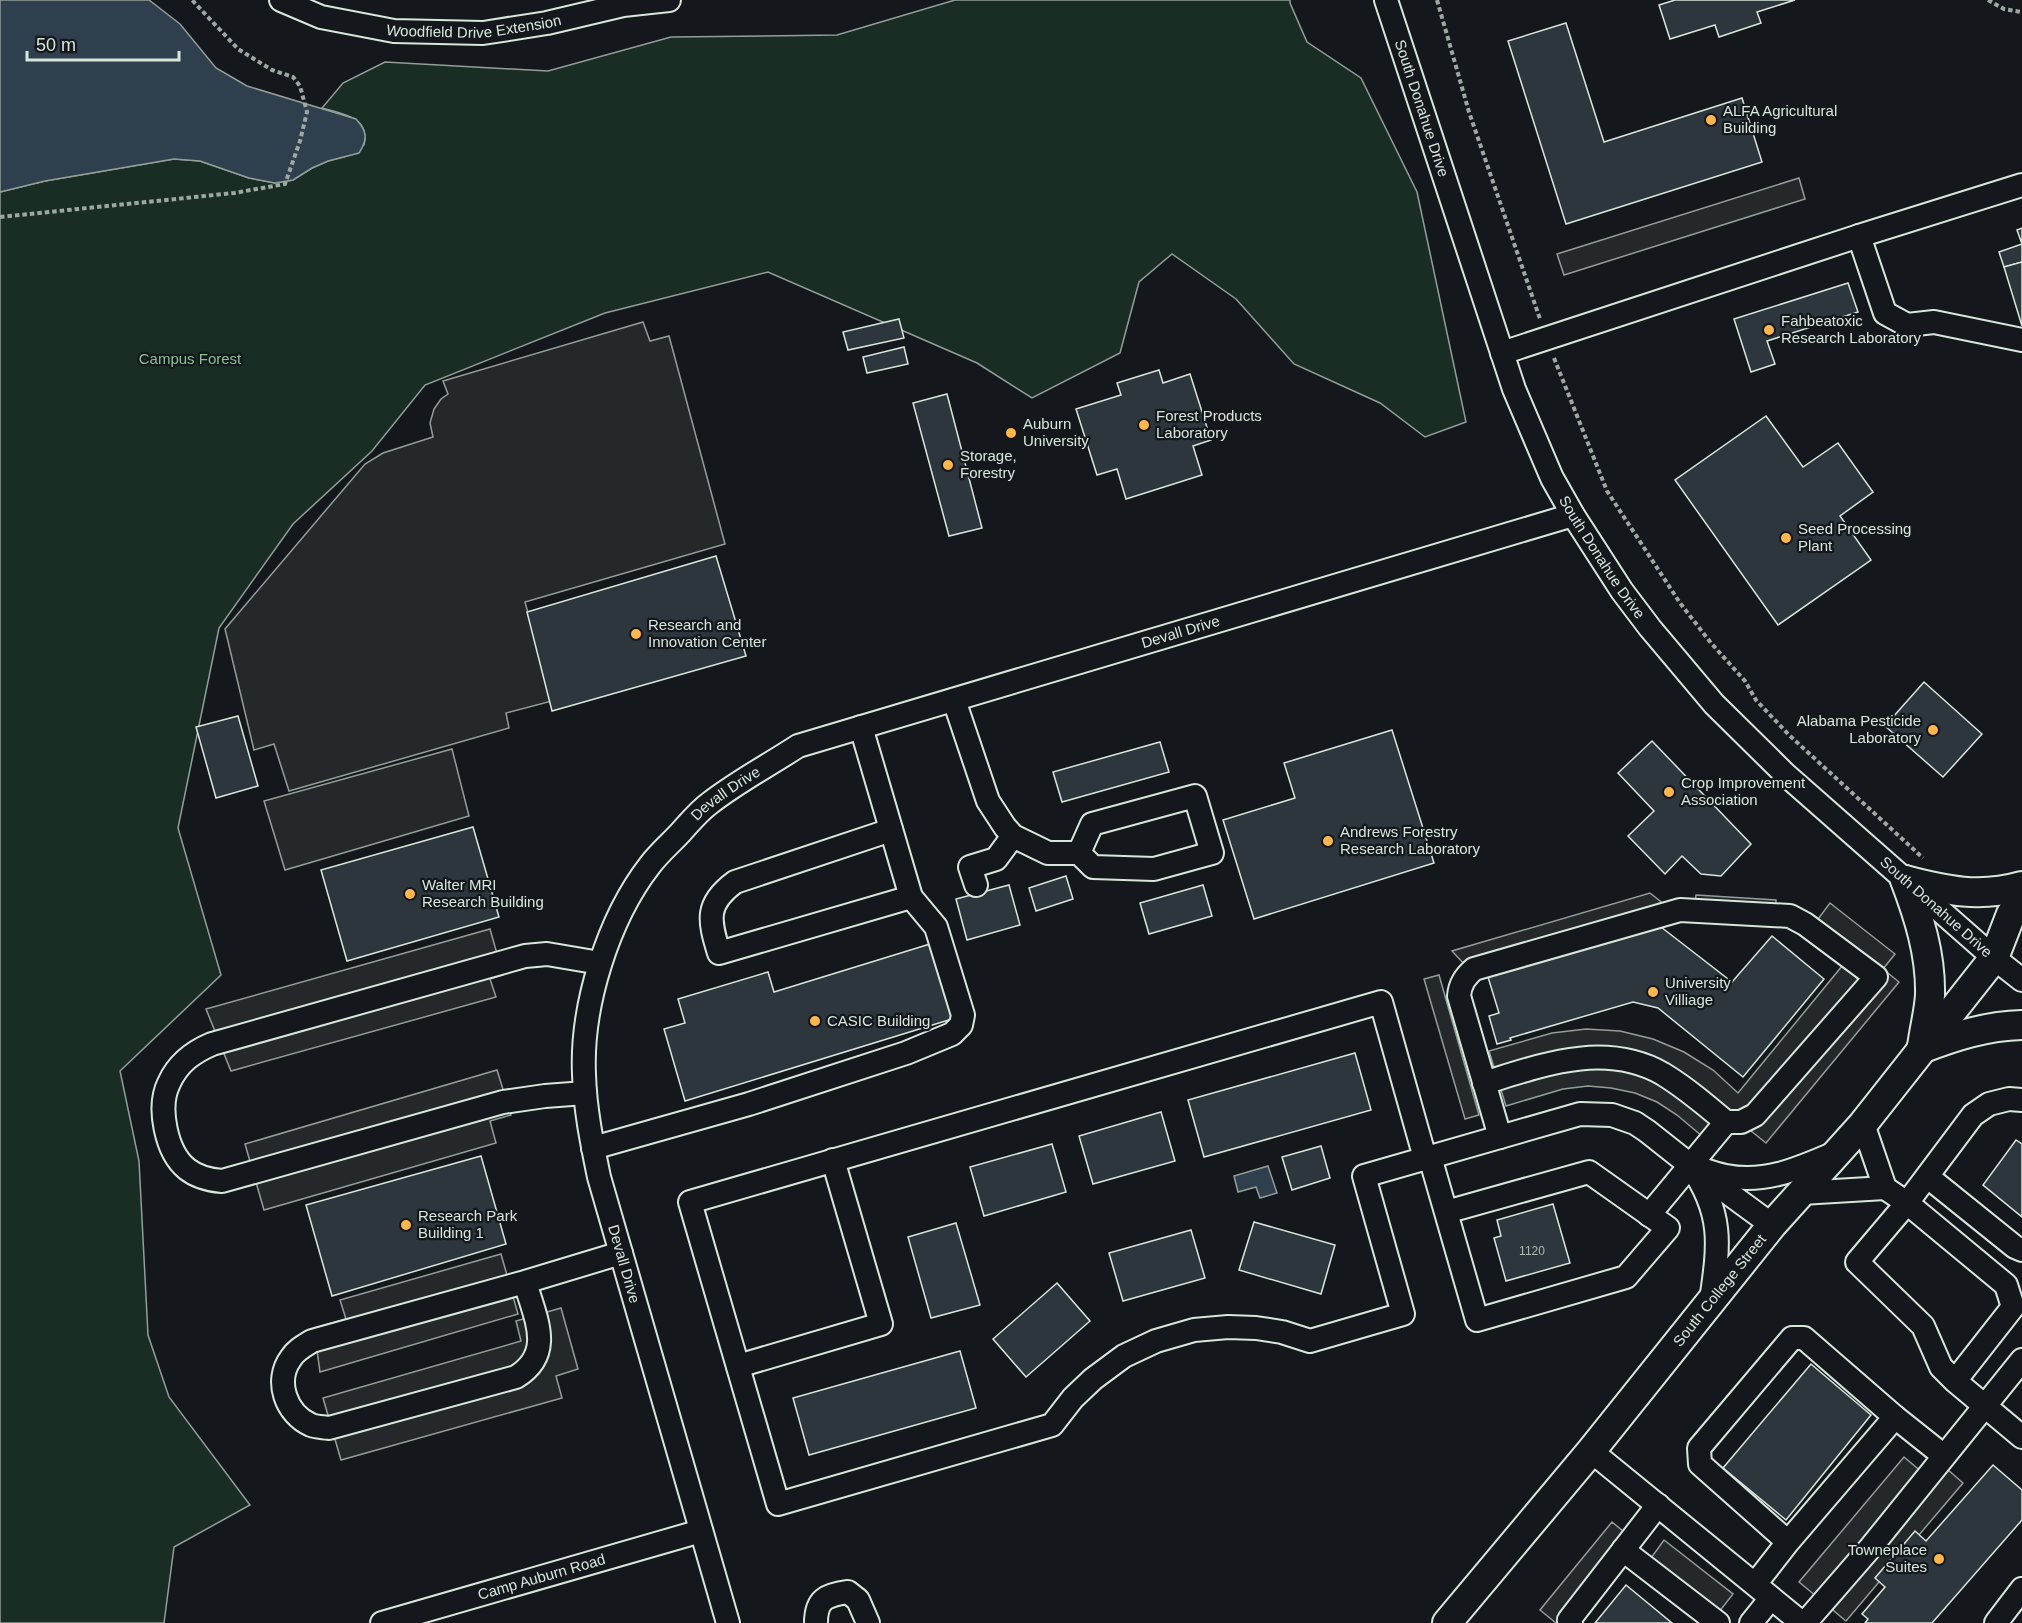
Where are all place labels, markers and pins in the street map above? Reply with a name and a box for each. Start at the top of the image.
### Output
place label: ALFA Agricultural Building [1723,102,1837,136]
marker: ALFA Agricultural Building [1704,113,1718,127]
place label: Fahbeatoxic Research Laboratory [1781,312,1922,346]
marker: Fahbeatoxic Research Laboratory [1762,323,1776,337]
place label: Forest Products Laboratory [1156,407,1262,441]
place label: Auburn University [1023,415,1089,449]
marker: Forest Products Laboratory [1137,418,1151,432]
marker: Auburn University [1004,426,1018,440]
place label: Storage, Forestry [960,447,1017,481]
marker: Storage, Forestry [941,458,955,472]
place label: Seed Processing Plant [1798,520,1911,554]
marker: Seed Processing Plant [1779,531,1793,545]
place label: Research and Innovation Center [648,616,766,650]
marker: Research and Innovation Center [629,627,643,641]
place label: Alabama Pesticide Laboratory [1797,712,1921,746]
marker: Alabama Pesticide Laboratory [1926,723,1940,737]
place label: Crop Improvement Association [1681,774,1806,808]
marker: Crop Improvement Association [1662,785,1676,799]
place label: Andrews Forestry Research Laboratory [1340,823,1481,857]
marker: Andrews Forestry Research Laboratory [1321,834,1335,848]
place label: Walter MRI Research Building [422,876,544,910]
marker: Walter MRI Research Building [403,887,417,901]
place label: University Villiage [1665,974,1731,1008]
marker: University Villiage [1646,985,1660,999]
place label: CASIC Building [827,1012,930,1029]
marker: CASIC Building [808,1014,822,1028]
place label: Research Park Building 1 [418,1207,518,1241]
marker: Research Park Building 1 [399,1218,413,1232]
place label: Towneplace Suites [1848,1541,1927,1575]
marker: Towneplace Suites [1932,1552,1946,1566]

